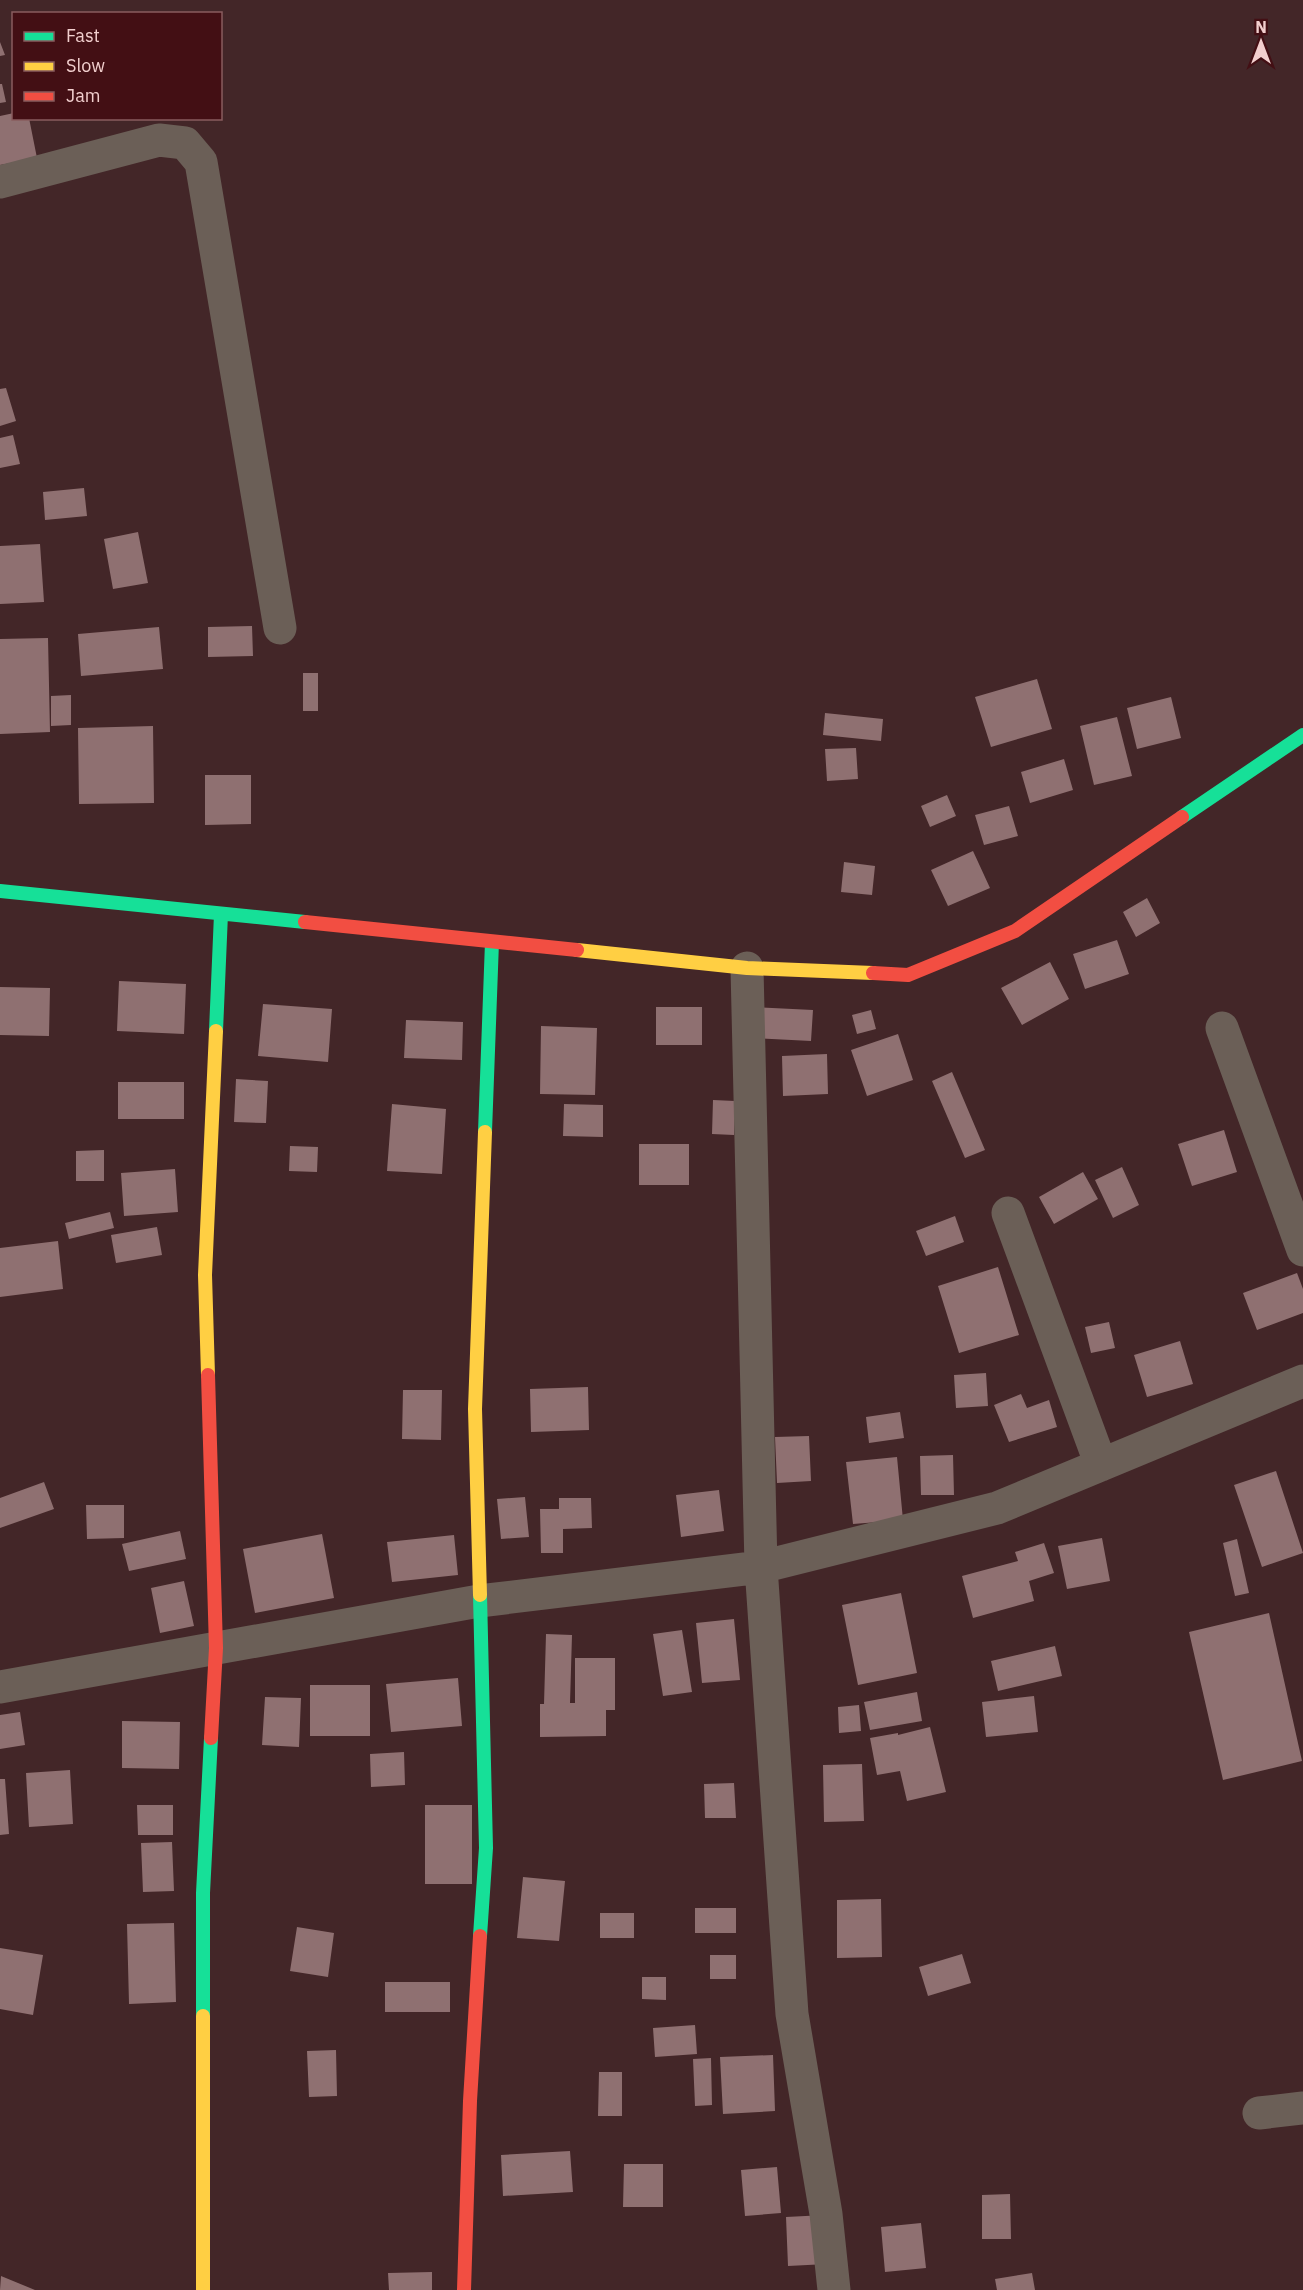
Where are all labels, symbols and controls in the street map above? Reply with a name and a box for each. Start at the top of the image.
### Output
legend [12,12,222,120]
north arrow [1231,12,1291,72]
text: N [1255,17,1267,37]
text: Fast [66,24,100,47]
text: Slow [66,54,105,77]
text: Jam [66,84,101,107]

